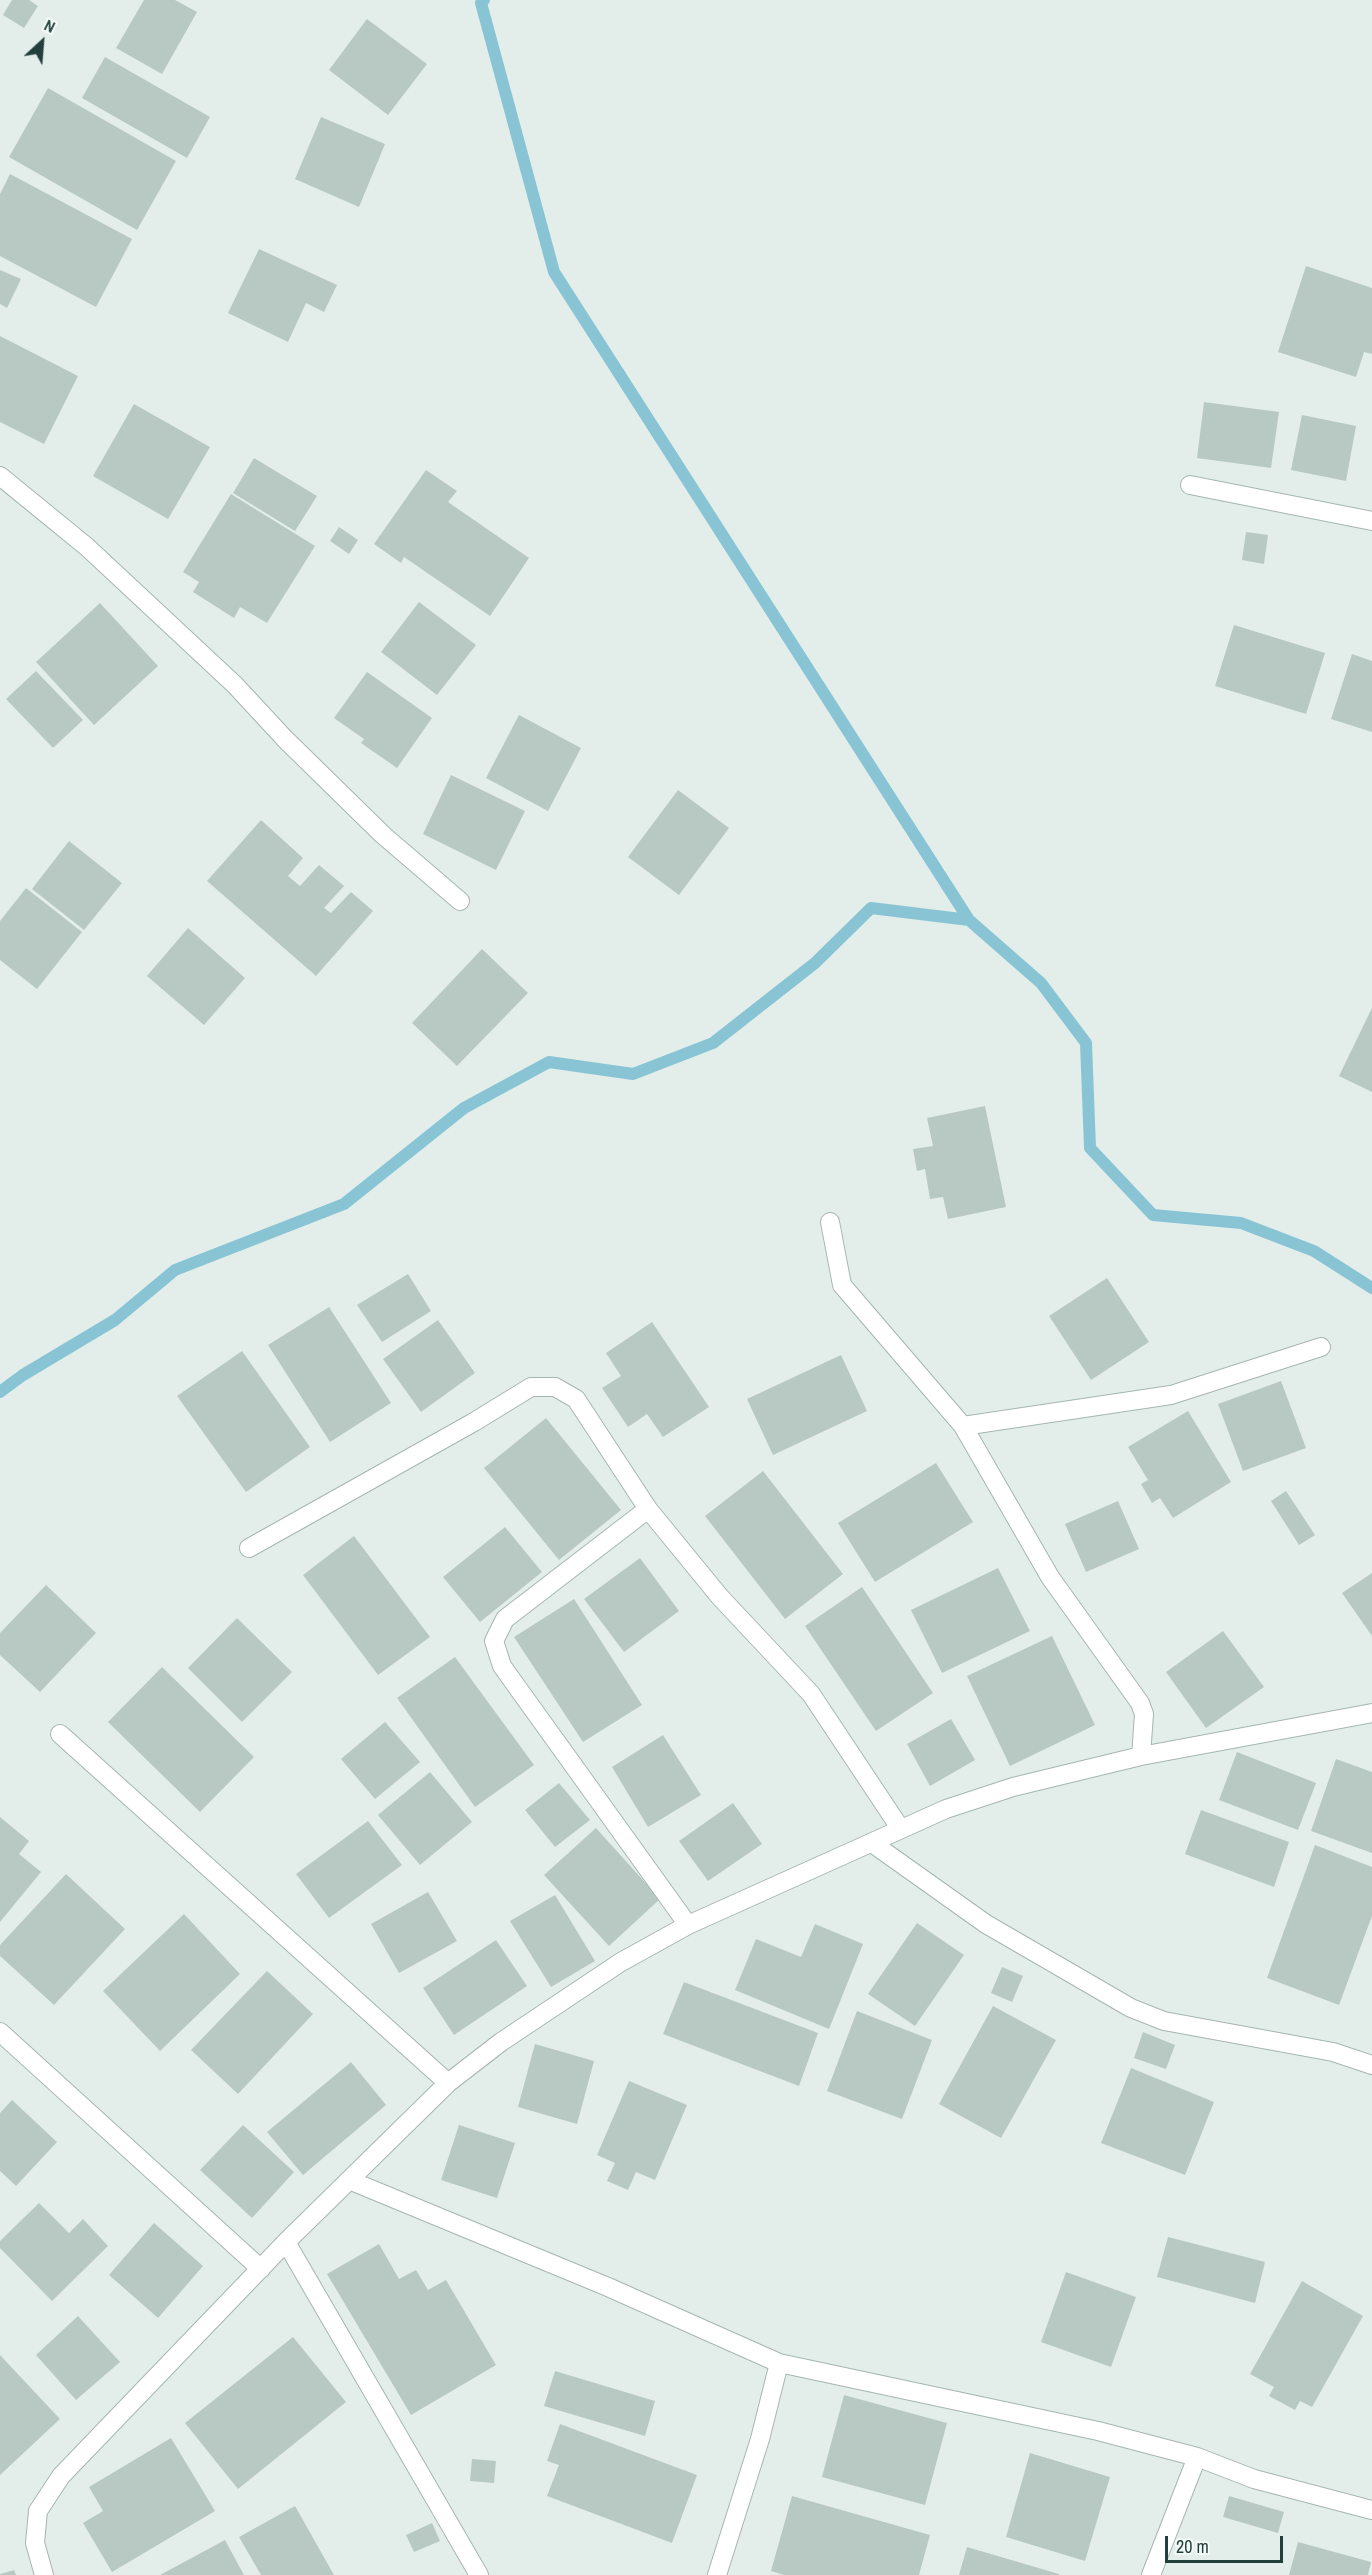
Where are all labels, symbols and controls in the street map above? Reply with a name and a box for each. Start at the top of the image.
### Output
north arrow [12,12,72,72]
text: N [41,14,59,38]
scale bar [1168,2524,1286,2562]
text: 20 m [1176,2534,1209,2559]

